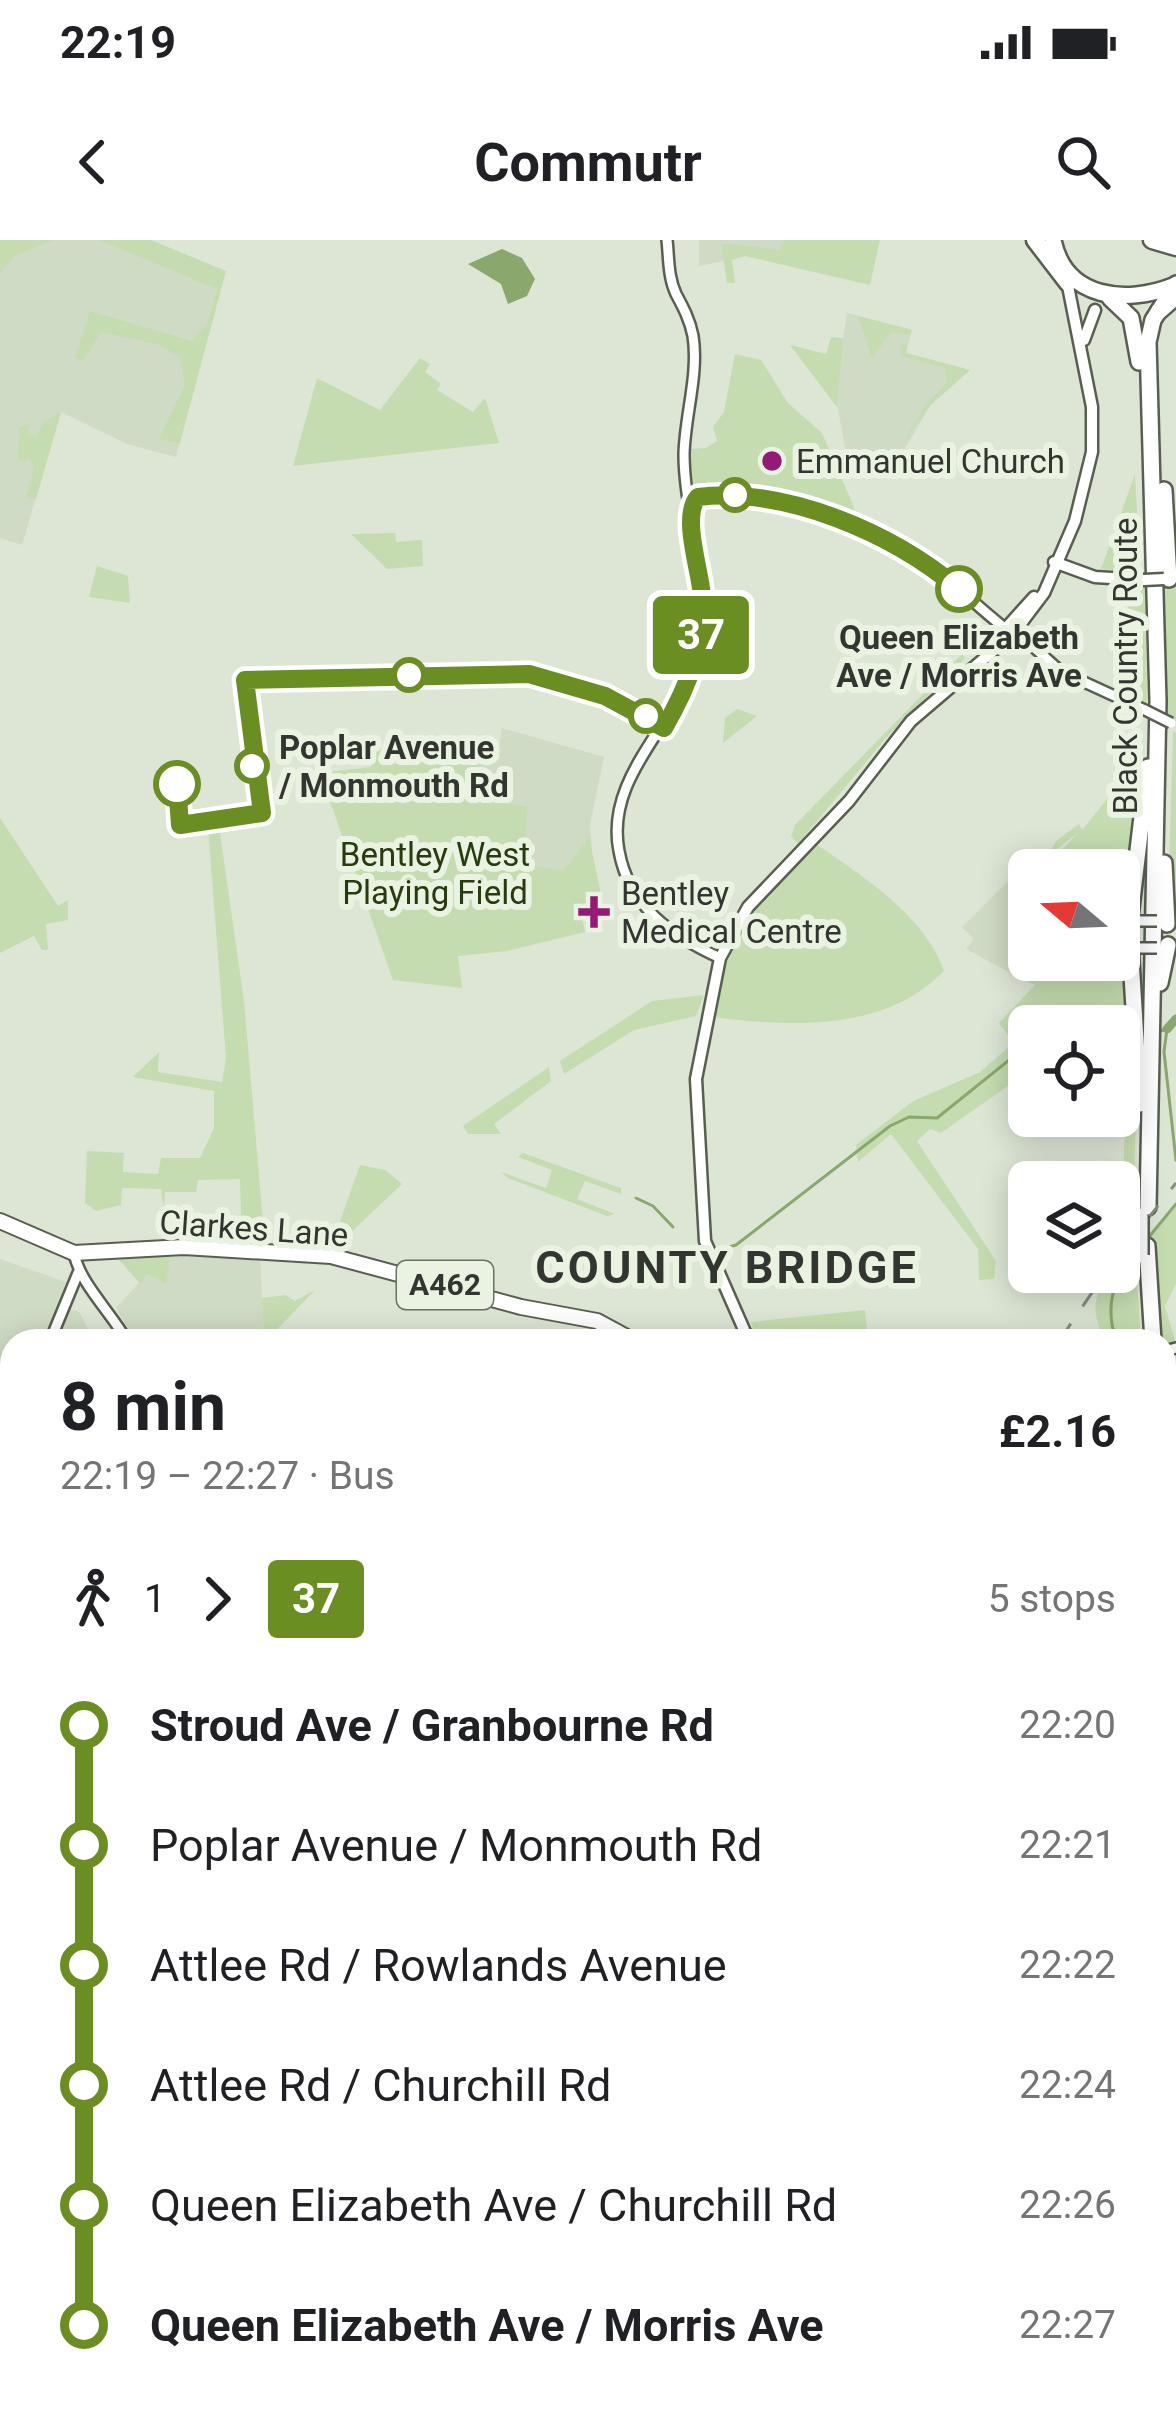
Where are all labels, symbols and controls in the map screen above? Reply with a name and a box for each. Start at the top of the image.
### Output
text: 22:19 [60,16,176,69]
icon: back [60,129,126,195]
icon: search [1050,129,1116,195]
text: Commutr [474,131,702,194]
place label: Emmanuel Church [796,442,1065,481]
marker: Emmanuel Church [759,448,785,474]
unlabelled marker [719,479,751,511]
street label: Black Country Route [1106,517,1145,815]
marker: Queen Elizabeth Ave / Morris Ave [937,567,981,611]
line badge: 37 [647,596,755,674]
text: 37 [677,610,725,659]
place label: Queen Elizabeth Ave / Morris Ave [836,618,1082,695]
unlabelled marker [393,659,425,691]
unlabelled marker [630,700,662,732]
place label: Poplar Avenue / Monmouth Rd [278,728,509,805]
marker: Poplar Avenue / Monmouth Rd [236,750,268,782]
unlabelled marker [155,762,199,806]
park label: Bentley West Playing Field [340,835,530,912]
north arrow [1008,849,1140,981]
map controls [1008,849,1140,1293]
place label: Bentley Medical Centre [621,874,842,951]
marker: Bentley Medical Centre [578,896,610,928]
button: locate [1008,1005,1140,1137]
button: layers [1008,1161,1140,1293]
street label: Clarkes Lane [158,1202,350,1255]
district label: COUNTY BRIDGE [535,1241,919,1294]
road number: A462 [397,1261,493,1309]
text: 8 min [60,1369,226,1446]
text: £2.16 [999,1405,1116,1458]
text: 22:19 – 22:27 · Bus [60,1453,395,1499]
icon: walk [60,1566,126,1632]
icon: forward [184,1566,250,1632]
text: 37 [292,1574,340,1623]
text: 1 [144,1576,166,1622]
text: 5 stops [988,1576,1116,1622]
text: Stroud Ave / Granbourne Rd [150,1699,714,1752]
text: 22:20 [1019,1702,1116,1748]
text: Poplar Avenue / Monmouth Rd [150,1819,762,1872]
text: 22:21 [1019,1822,1116,1868]
text: Attlee Rd / Rowlands Avenue [150,1939,727,1992]
text: 22:22 [1019,1942,1116,1988]
text: Attlee Rd / Churchill Rd [150,2059,611,2112]
text: 22:24 [1019,2062,1116,2108]
text: Queen Elizabeth Ave / Churchill Rd [150,2179,837,2232]
text: 22:26 [1019,2182,1116,2228]
text: Queen Elizabeth Ave / Morris Ave [150,2299,823,2352]
text: 22:27 [1019,2302,1116,2348]

